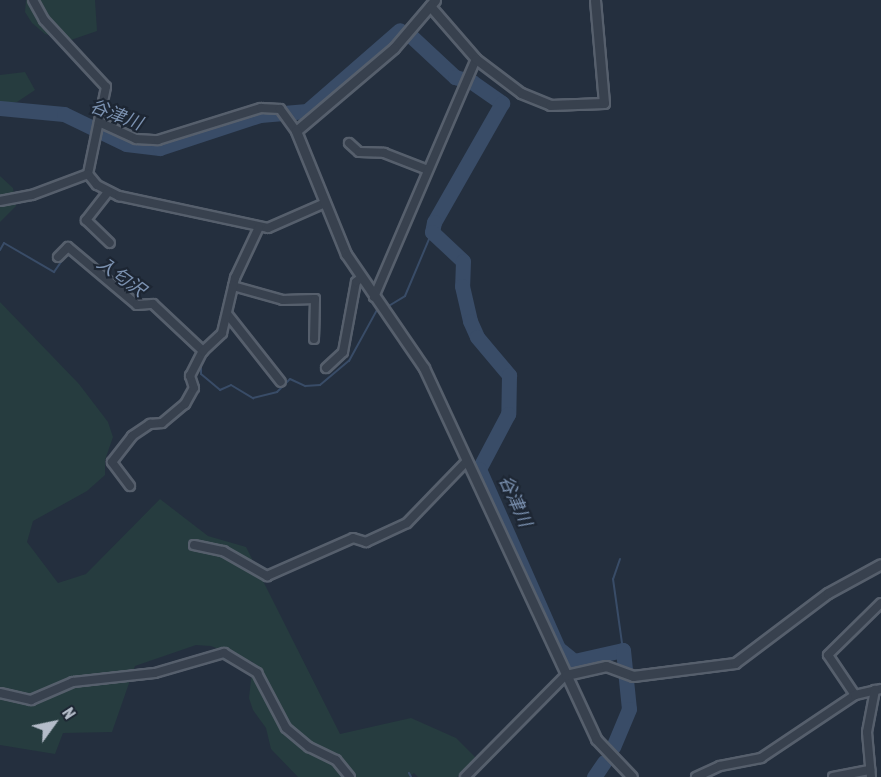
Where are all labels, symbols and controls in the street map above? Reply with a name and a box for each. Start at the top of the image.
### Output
water label: 谷津川 [87,95,145,135]
water label: 入匂沢 [93,252,149,302]
water label: 谷津川 [494,472,536,530]
north arrow [24,693,84,753]
text: N [59,704,79,722]

